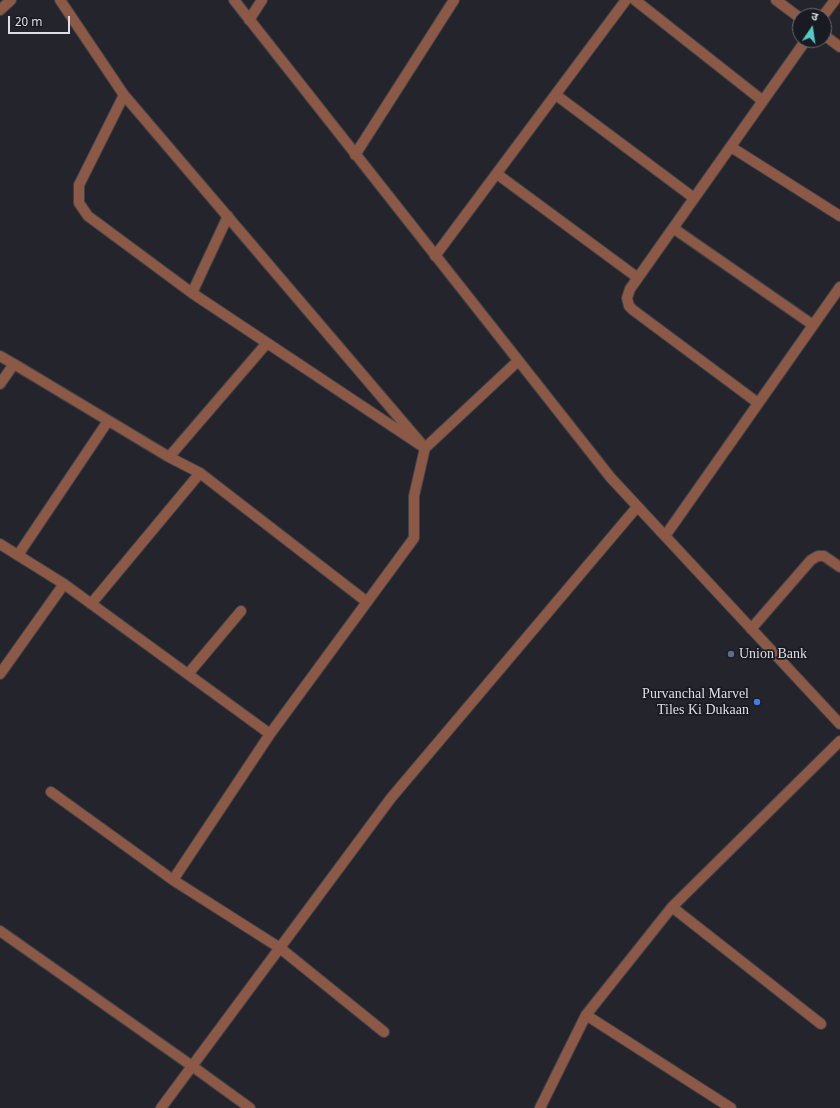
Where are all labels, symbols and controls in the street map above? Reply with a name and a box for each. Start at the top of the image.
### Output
scale bar [10,8,72,34]
north arrow [792,8,832,48]
text: उ [810,10,819,25]
text: 20 m [15,15,43,31]
place label: Union Bank [739,646,815,662]
marker: Union Bank [726,649,736,659]
place label: Purvanchal Marvel Tiles Ki Dukaan [627,686,749,718]
marker: Purvanchal Marvel Tiles Ki Dukaan [752,697,762,707]

